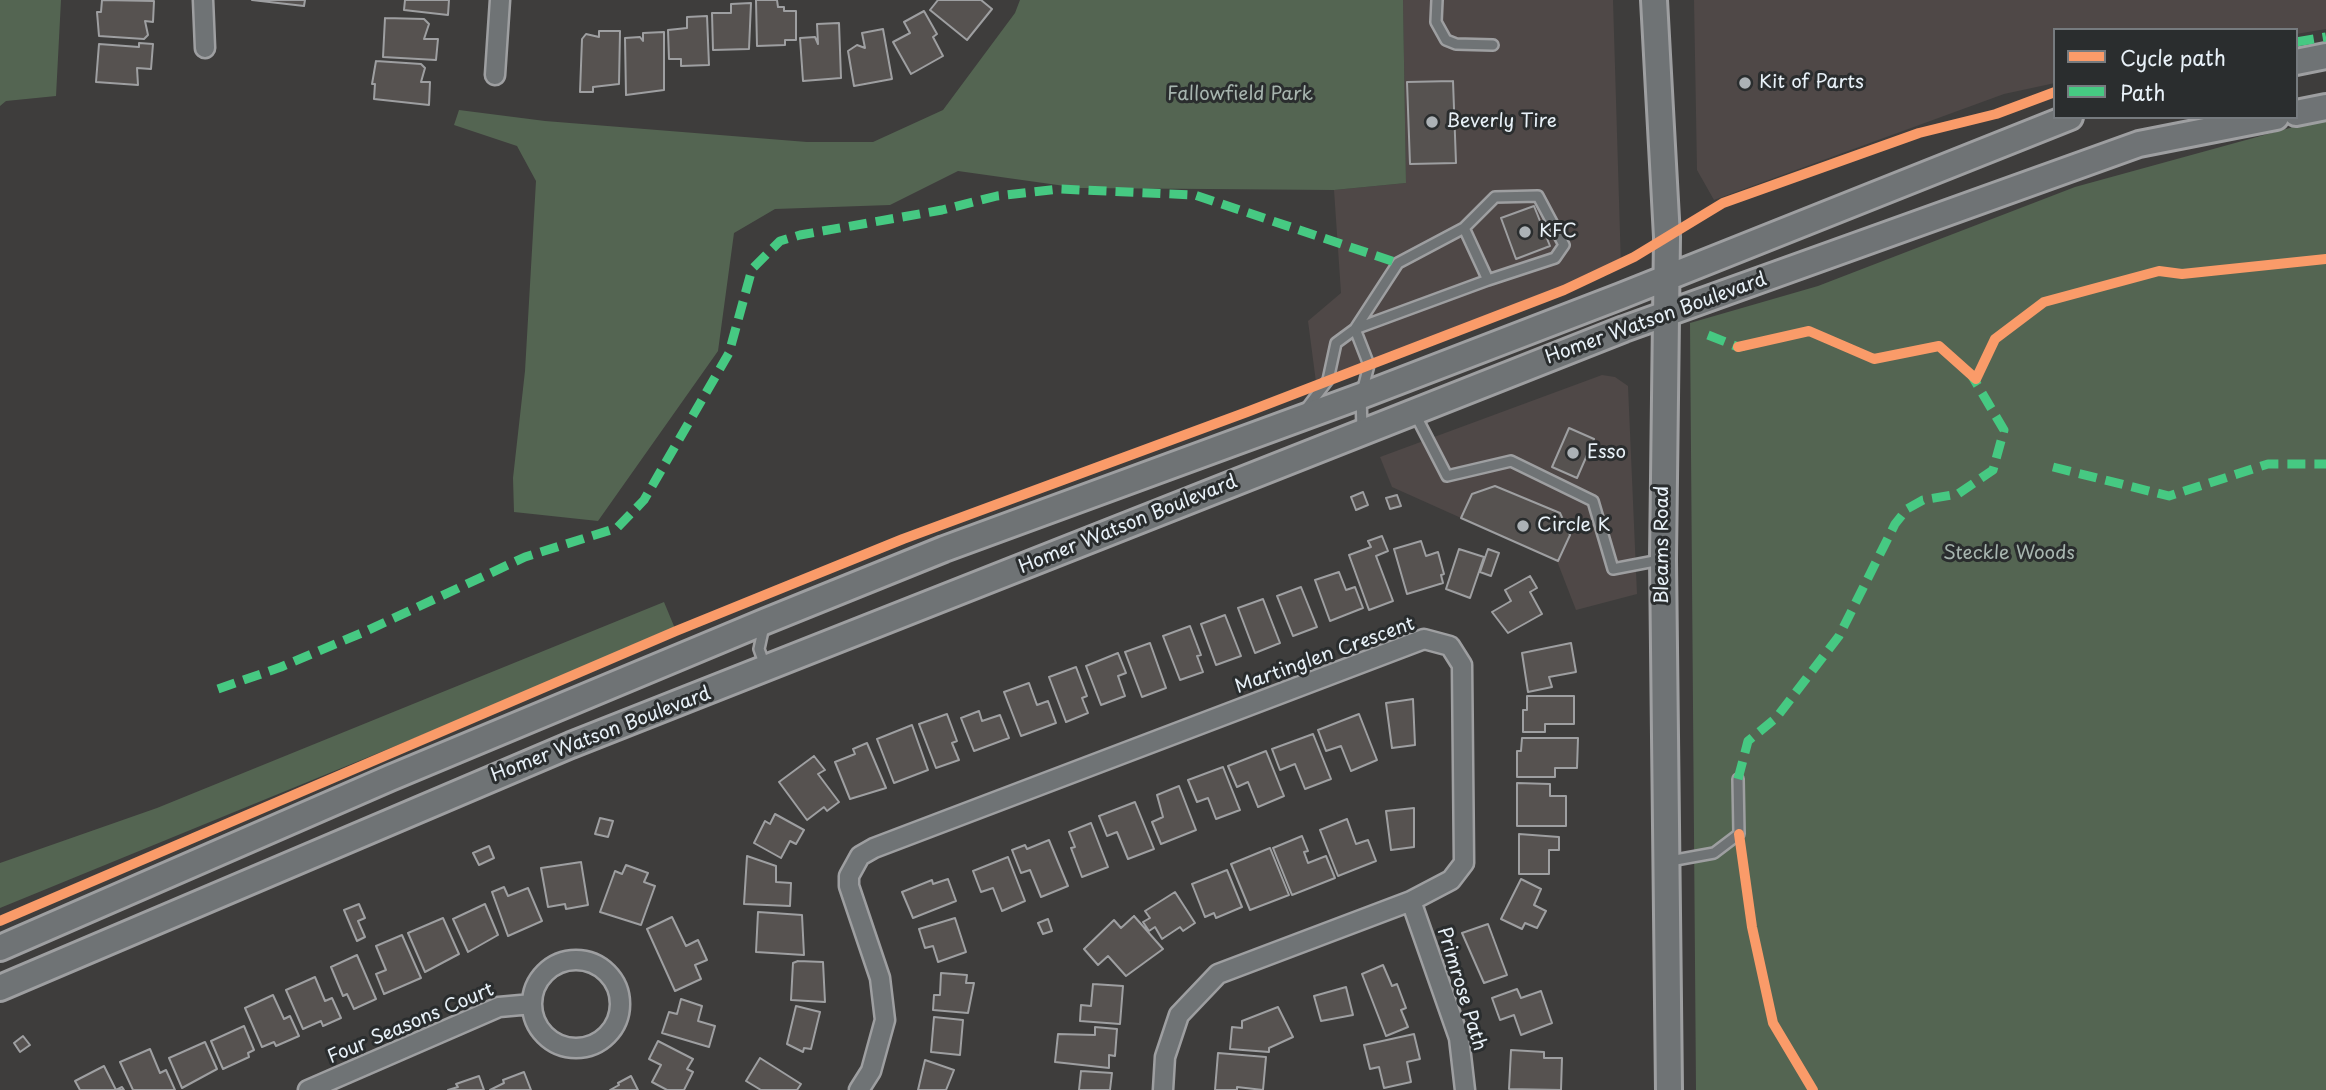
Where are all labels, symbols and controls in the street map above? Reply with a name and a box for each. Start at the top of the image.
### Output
legend [2053,28,2298,119]
text: Cycle path [2120,41,2226,73]
place label: Kit of Parts [1759,72,1864,94]
marker: Kit of Parts [1737,75,1753,91]
text: Path [2120,76,2165,108]
park label: Fallowfield Park [1167,84,1313,106]
place label: Beverly Tire [1446,111,1557,133]
marker: Beverly Tire [1424,114,1440,130]
place label: KFC [1539,221,1577,243]
marker: KFC [1517,224,1533,240]
street label: Homer Watson Boulevard [1542,268,1770,370]
place label: Esso [1587,442,1626,464]
marker: Esso [1565,445,1581,461]
street label: Homer Watson Boulevard [1015,471,1241,579]
street label: Bleams Road [1652,486,1674,604]
place label: Circle K [1537,515,1610,537]
marker: Circle K [1515,518,1531,534]
park label: Steckle Woods [1943,543,2075,565]
street label: Martinglen Crescent [1232,613,1418,699]
street label: Homer Watson Boulevard [488,682,714,788]
street label: Primrose Path [1431,924,1491,1054]
street label: Four Seasons Court [324,979,498,1069]

